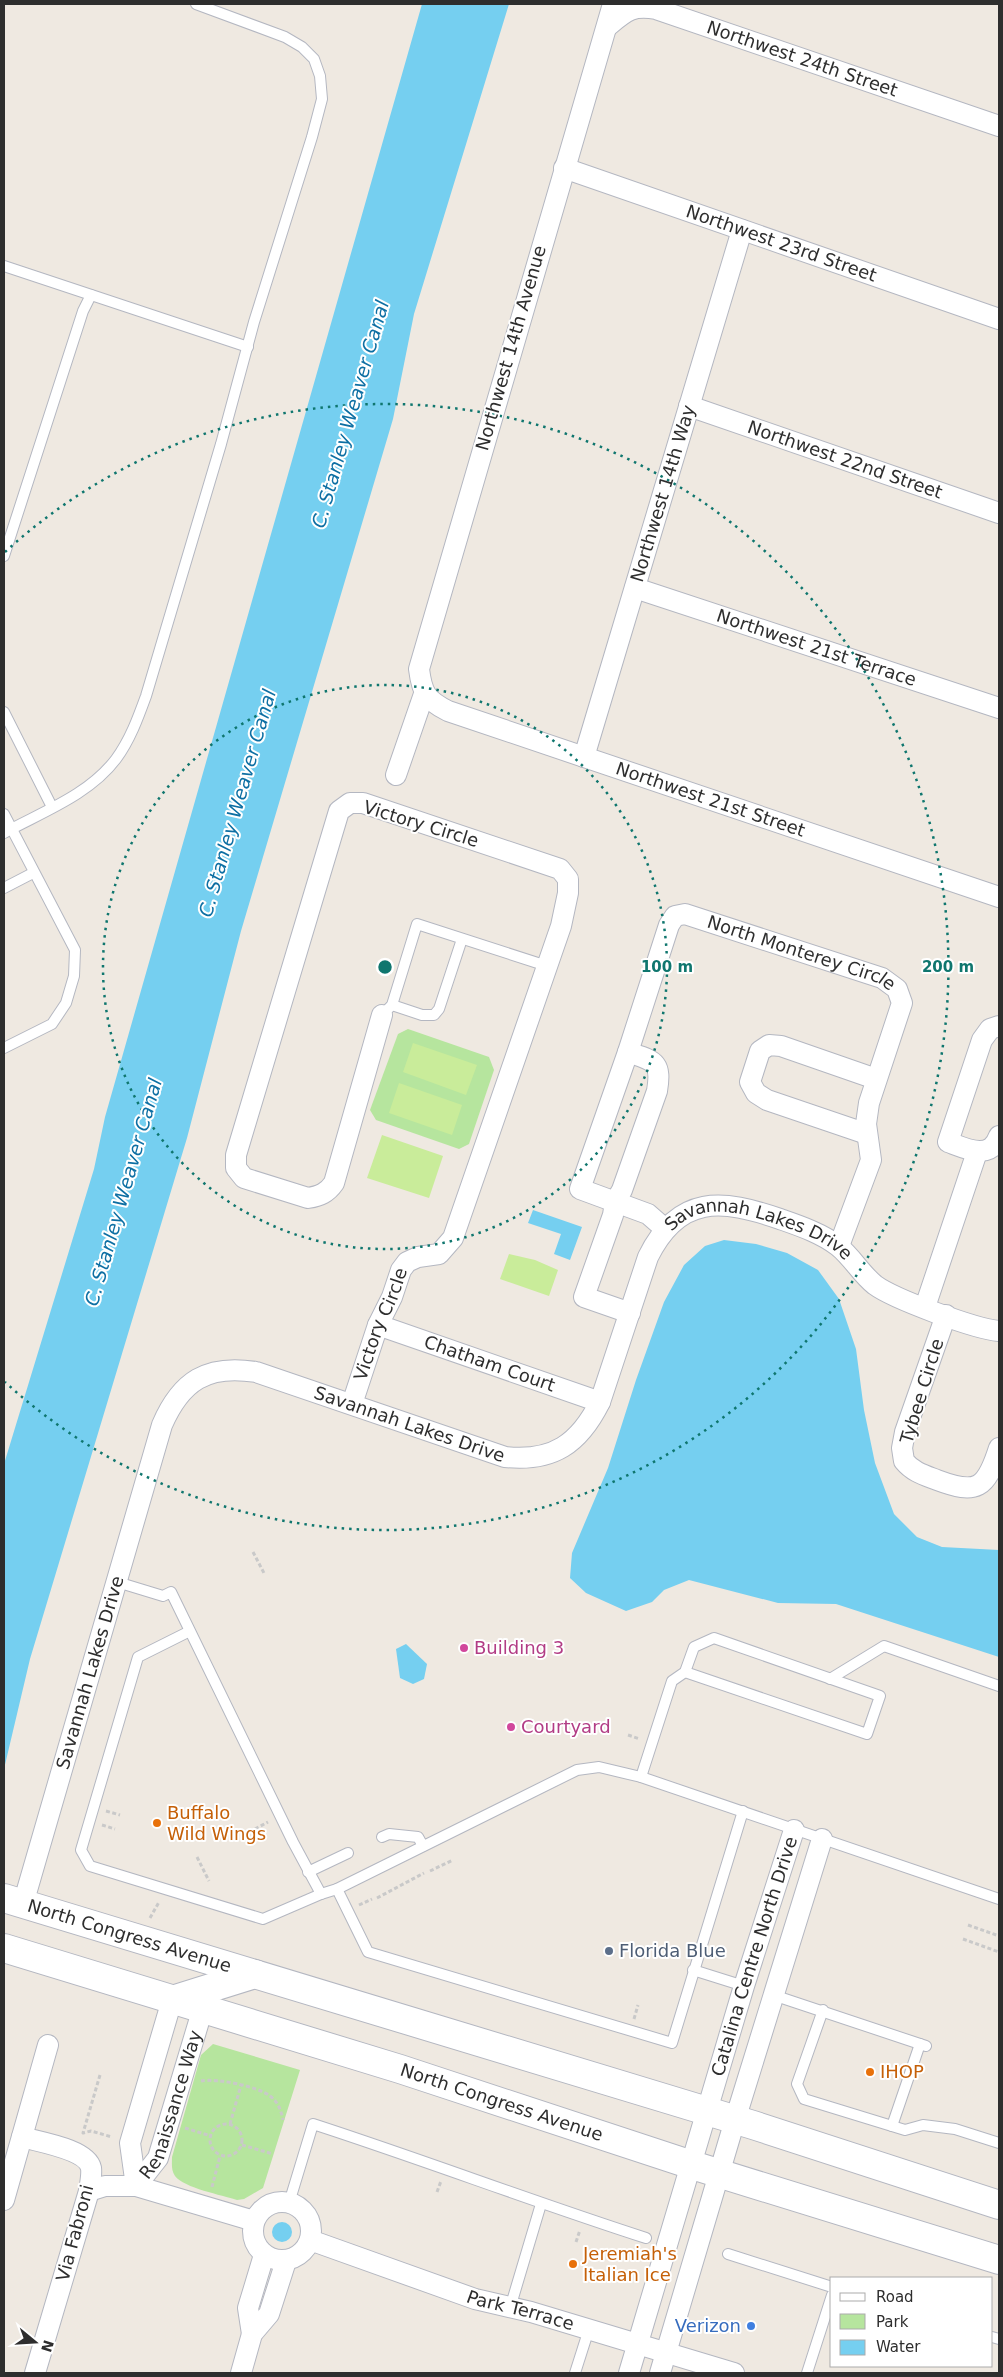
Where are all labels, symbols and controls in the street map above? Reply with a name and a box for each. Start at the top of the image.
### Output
street label: Northwest 24th Street [704,16,901,101]
street label: Northwest 23rd Street [683,200,879,286]
street label: Northwest 14th Avenue [471,243,550,453]
water label: C. Stanley Weaver Canal [307,297,393,530]
street label: Northwest 14th Way [626,402,699,585]
street label: Northwest 22nd Street [745,416,945,503]
street label: Northwest 21st Terrace [714,605,919,690]
water label: C. Stanley Weaver Canal [194,686,280,919]
street label: Northwest 21st Street [613,757,808,841]
street label: Victory Circle [361,796,481,851]
street label: North Monterey Circle [705,911,900,994]
centre of rings [376,958,394,976]
text: 100 m [641,958,693,976]
text: 200 m [922,958,974,976]
water label: C. Stanley Weaver Canal [80,1075,166,1308]
street label: Savannah Lakes Drive [660,1194,857,1264]
street label: Victory Circle [349,1265,411,1383]
street label: Chatham Court [421,1331,558,1396]
street label: Tybee Circle [895,1336,947,1447]
street label: Savannah Lakes Drive [312,1382,508,1466]
street label: Savannah Lakes Drive [52,1573,128,1772]
place label: Building 3 [474,1637,564,1658]
marker: Building 3 [458,1642,470,1654]
place label: Courtyard [521,1716,611,1737]
marker: Courtyard [505,1721,517,1733]
place label: Buffalo Wild Wings [167,1802,266,1844]
marker: Buffalo Wild Wings [151,1817,163,1829]
street label: Catalina Centre North Drive [707,1834,801,2079]
street label: North Congress Avenue [25,1895,234,1976]
place label: Florida Blue [619,1940,726,1961]
marker: Florida Blue [603,1945,615,1957]
street label: Renaissance Way [135,2027,206,2183]
street label: North Congress Avenue [398,2059,606,2145]
place label: IHOP [880,2061,924,2082]
marker: IHOP [864,2066,876,2078]
street label: Via Fabroni [52,2182,98,2284]
place label: Jeremiah's Italian Ice [582,2243,677,2285]
marker: Jeremiah's Italian Ice [567,2258,579,2270]
legend [830,2277,993,2367]
street label: Park Terrace [464,2286,577,2334]
text: Road [876,2288,914,2306]
text: Park [876,2313,909,2331]
place label: Verizon [675,2315,741,2336]
north arrow [10,2317,60,2367]
marker: Verizon [745,2320,757,2332]
text: N [38,2338,57,2354]
text: Water [876,2338,921,2356]

